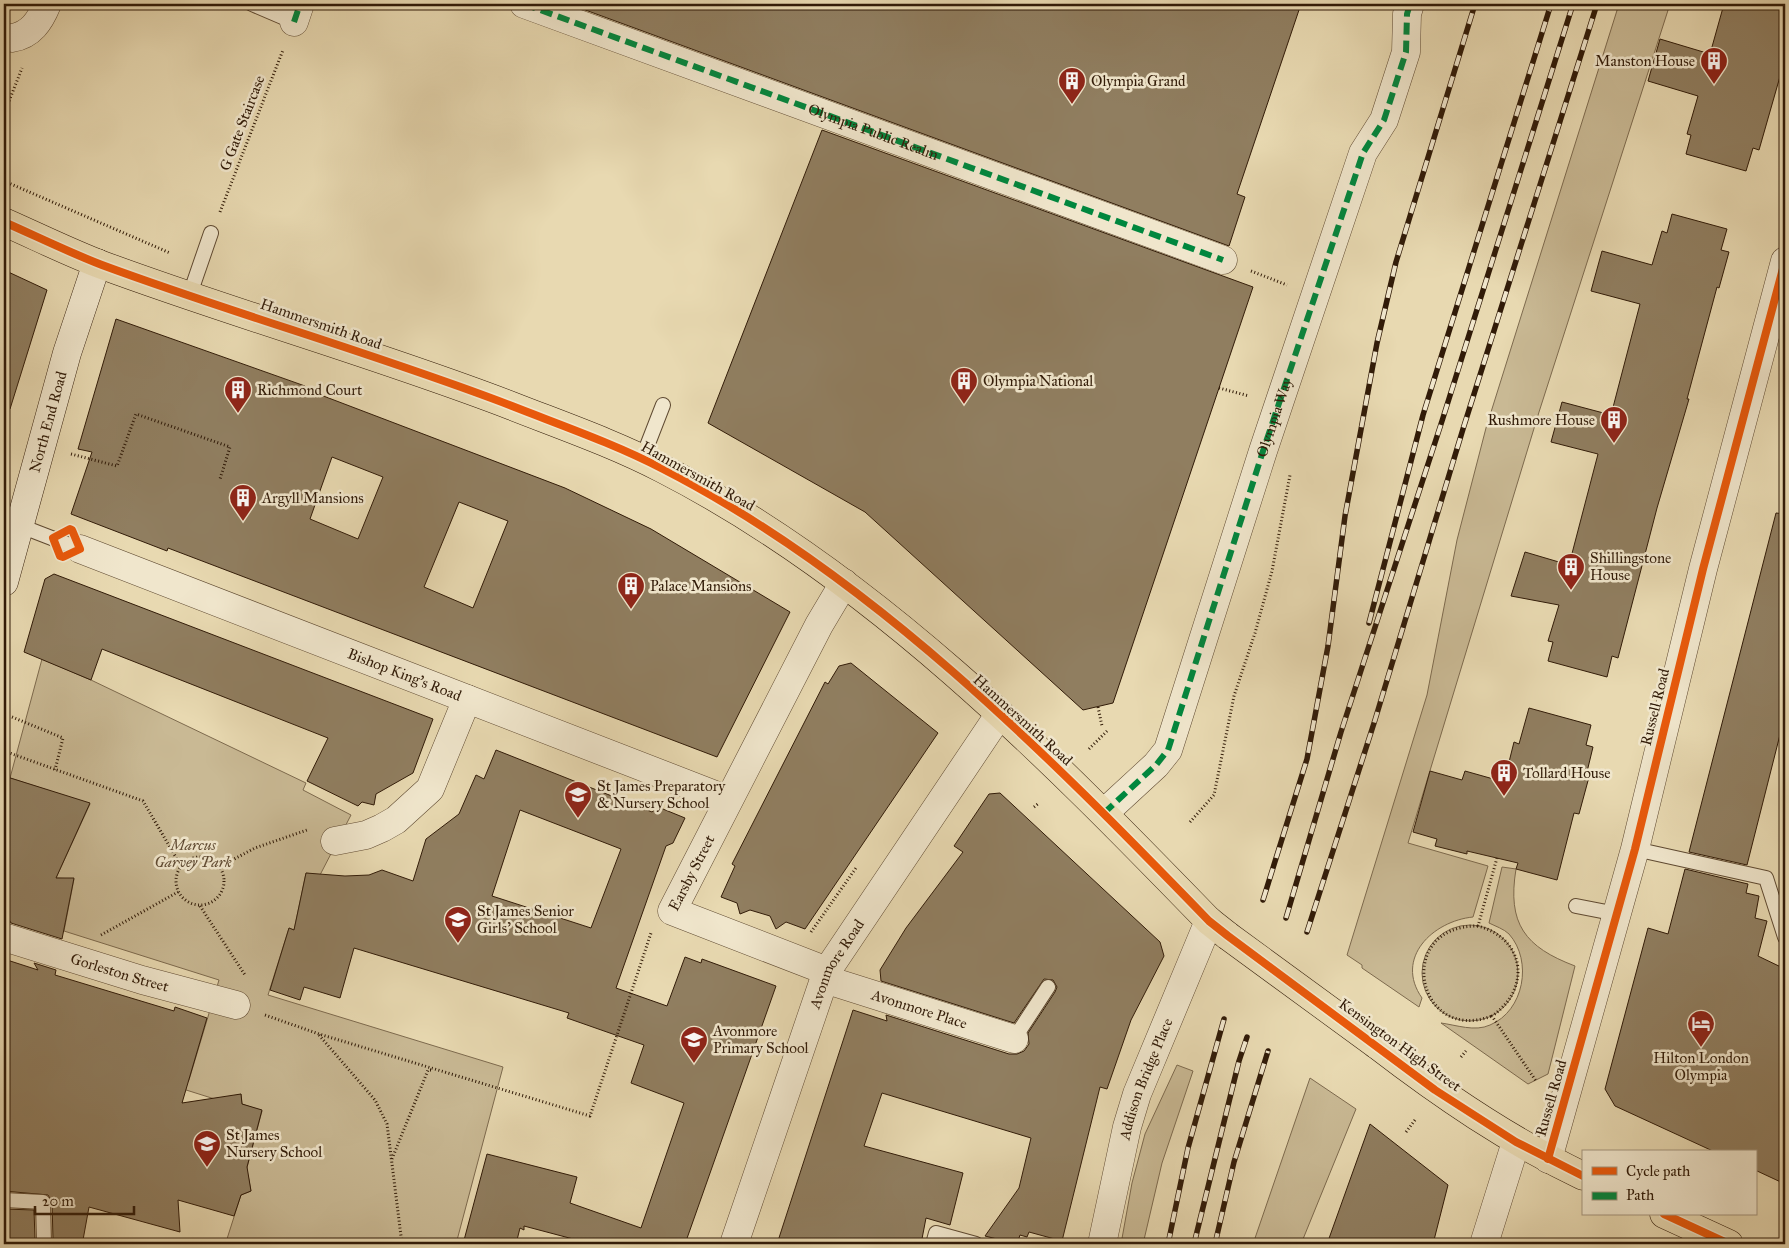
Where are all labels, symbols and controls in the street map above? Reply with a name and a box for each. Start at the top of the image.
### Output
building icon: Manston House [1699,46,1729,85]
place label: Manston House [1595,52,1695,70]
building icon: Olympia Grand [1057,66,1087,105]
place label: Olympia Grand [1091,72,1186,90]
street label: G Gate Staircase [216,73,268,173]
street label: Olympia Public Realm [806,100,941,164]
street label: Hammersmith Road [258,295,385,353]
building icon: Olympia National [949,366,979,405]
street label: North End Road [26,369,71,475]
place label: Olympia National [983,372,1094,390]
street label: Olympia Way [1253,374,1296,460]
building icon: Richmond Court [223,375,253,414]
place label: Richmond Court [257,381,363,399]
building icon: Rushmore House [1599,405,1629,444]
place label: Rushmore House [1487,411,1595,429]
street label: Hammersmith Road [638,437,758,515]
building icon: Argyll Mansions [228,483,258,522]
place label: Argyll Mansions [261,489,364,507]
place label: Shillingstone House [1590,549,1671,584]
building icon: Shillingstone House [1556,552,1586,591]
building icon: Palace Mansions [616,571,646,610]
place label: Palace Mansions [650,577,752,595]
street label: Bishop King's Road [345,645,464,705]
street label: Russell Road [1637,666,1673,747]
street label: Hammersmith Road [970,671,1077,770]
building icon: Tollard House [1489,758,1519,797]
place label: Tollard House [1523,764,1611,782]
place label: St James Preparatory & Nursery School [597,777,726,812]
school or university icon: St James Preparatory & Nursery School [563,780,593,819]
street label: Earsby Street [665,831,719,914]
park label: Marcus Garvey Park [154,836,232,871]
place label: St James Senior Girls' School [477,902,574,937]
school or university icon: St James Senior Girls' School [443,905,473,944]
street label: Avonmore Road [806,915,868,1012]
street label: Gorleston Street [68,949,171,996]
street label: Avonmore Place [868,985,969,1033]
street label: Kensington High Street [1335,995,1465,1096]
hotel icon: Hilton London Olympia [1686,1009,1716,1048]
street label: Addison Bridge Place [1115,1015,1177,1143]
place label: Avonmore Primary School [712,1022,810,1057]
school or university icon: Avonmore Primary School [679,1025,709,1064]
place label: Hilton London Olympia [1653,1049,1749,1084]
street label: Russell Road [1531,1057,1571,1138]
place label: St James Nursery School [226,1126,323,1161]
school or university icon: St James Nursery School [192,1129,222,1168]
legend [1582,1150,1756,1216]
text: Cycle path [1626,1162,1691,1180]
scale bar [35,1183,134,1215]
text: Path [1626,1186,1655,1204]
text: 20 m [42,1192,74,1210]

